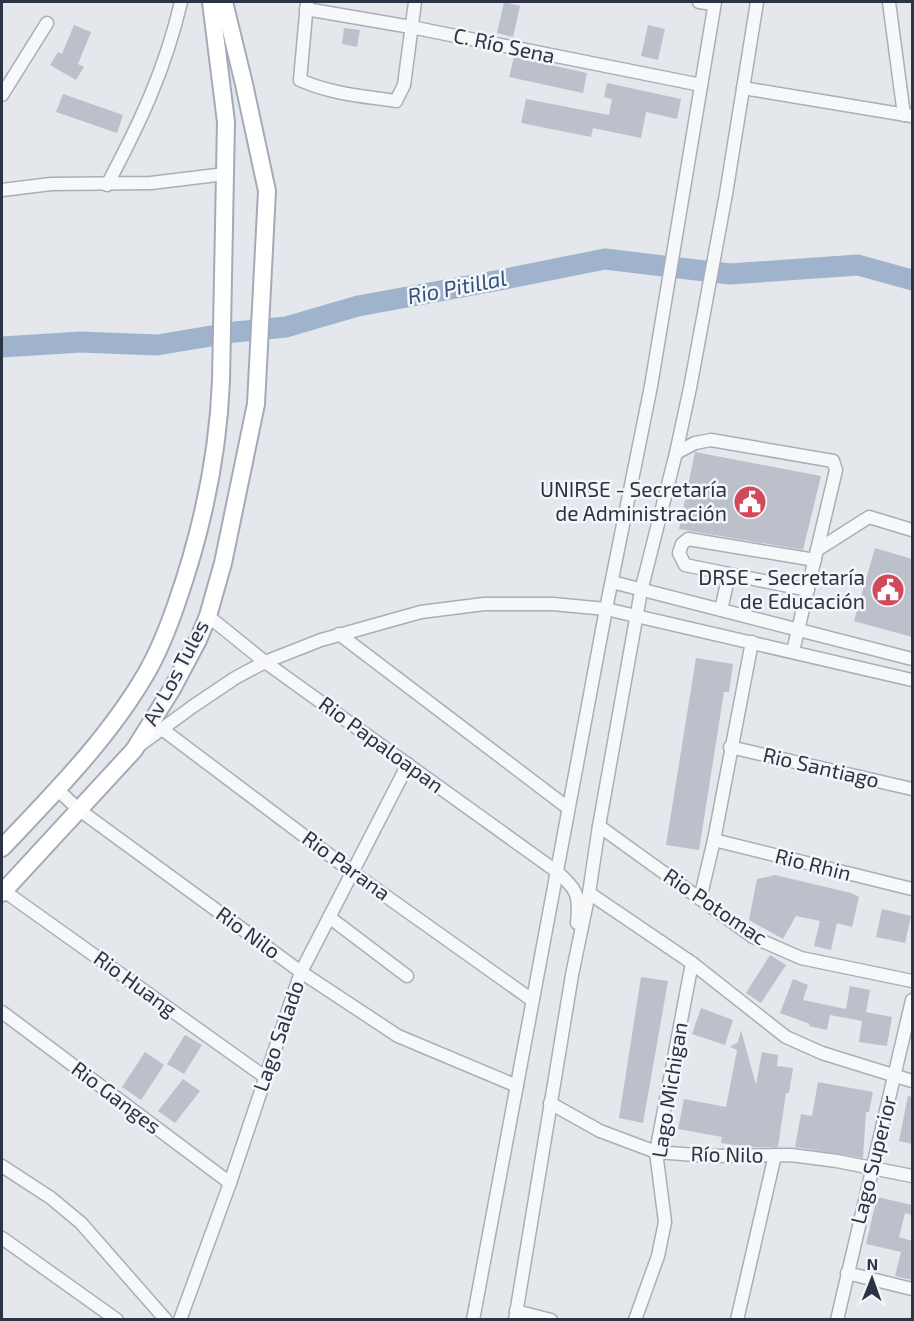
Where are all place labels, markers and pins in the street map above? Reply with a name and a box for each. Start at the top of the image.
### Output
place label: UNIRSE - Secretaría de Administración [540,476,727,525]
public building icon: UNIRSE - Secretaría de Administración [732,484,768,520]
place label: DRSE - Secretaría de Educación [698,564,865,613]
public building icon: DRSE - Secretaría de Educación [870,572,906,608]

